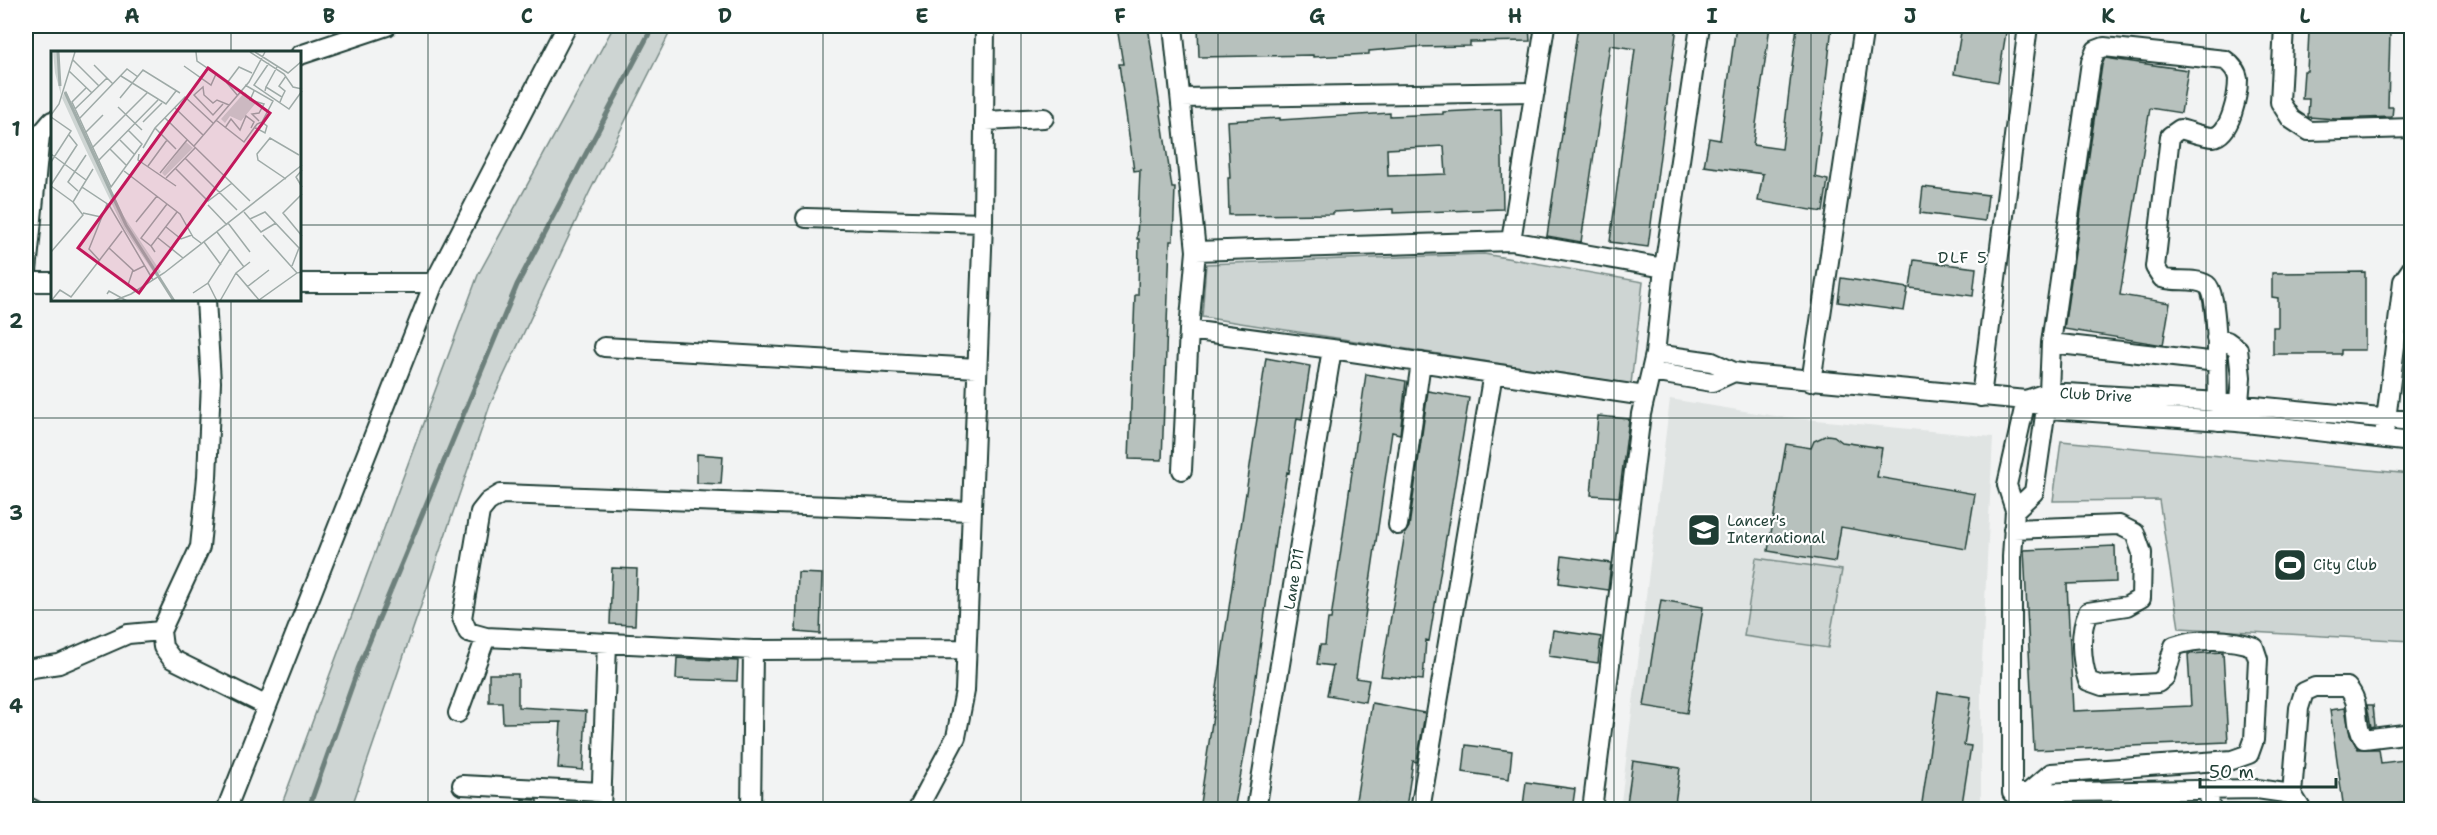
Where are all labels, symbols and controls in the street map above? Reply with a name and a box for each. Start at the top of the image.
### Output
text: A [124,3,140,29]
text: B [323,3,335,29]
text: C [521,3,533,29]
text: D [718,3,732,29]
text: E [915,3,929,29]
text: F [1114,3,1126,29]
text: G [1309,3,1325,29]
text: H [1508,3,1522,29]
text: I [1706,3,1718,29]
text: J [1904,3,1917,29]
text: K [2101,3,2115,29]
text: L [2300,3,2311,29]
inset map [51,51,302,302]
text: 1 [11,116,21,142]
district label: DLF 5 [1938,247,1988,268]
text: 2 [9,308,23,334]
street label: Club Drive [2059,383,2133,407]
text: 3 [9,500,23,526]
place label: Lancer's International [1727,511,1826,548]
school or university icon: Lancer's International [1686,512,1722,548]
street label: Lane D11 [1279,547,1309,611]
sports icon: City Club [2272,547,2308,583]
place label: City Club [2313,555,2377,575]
text: 4 [9,693,23,719]
scale bar [2200,751,2336,789]
text: 50 m [2209,760,2254,784]

